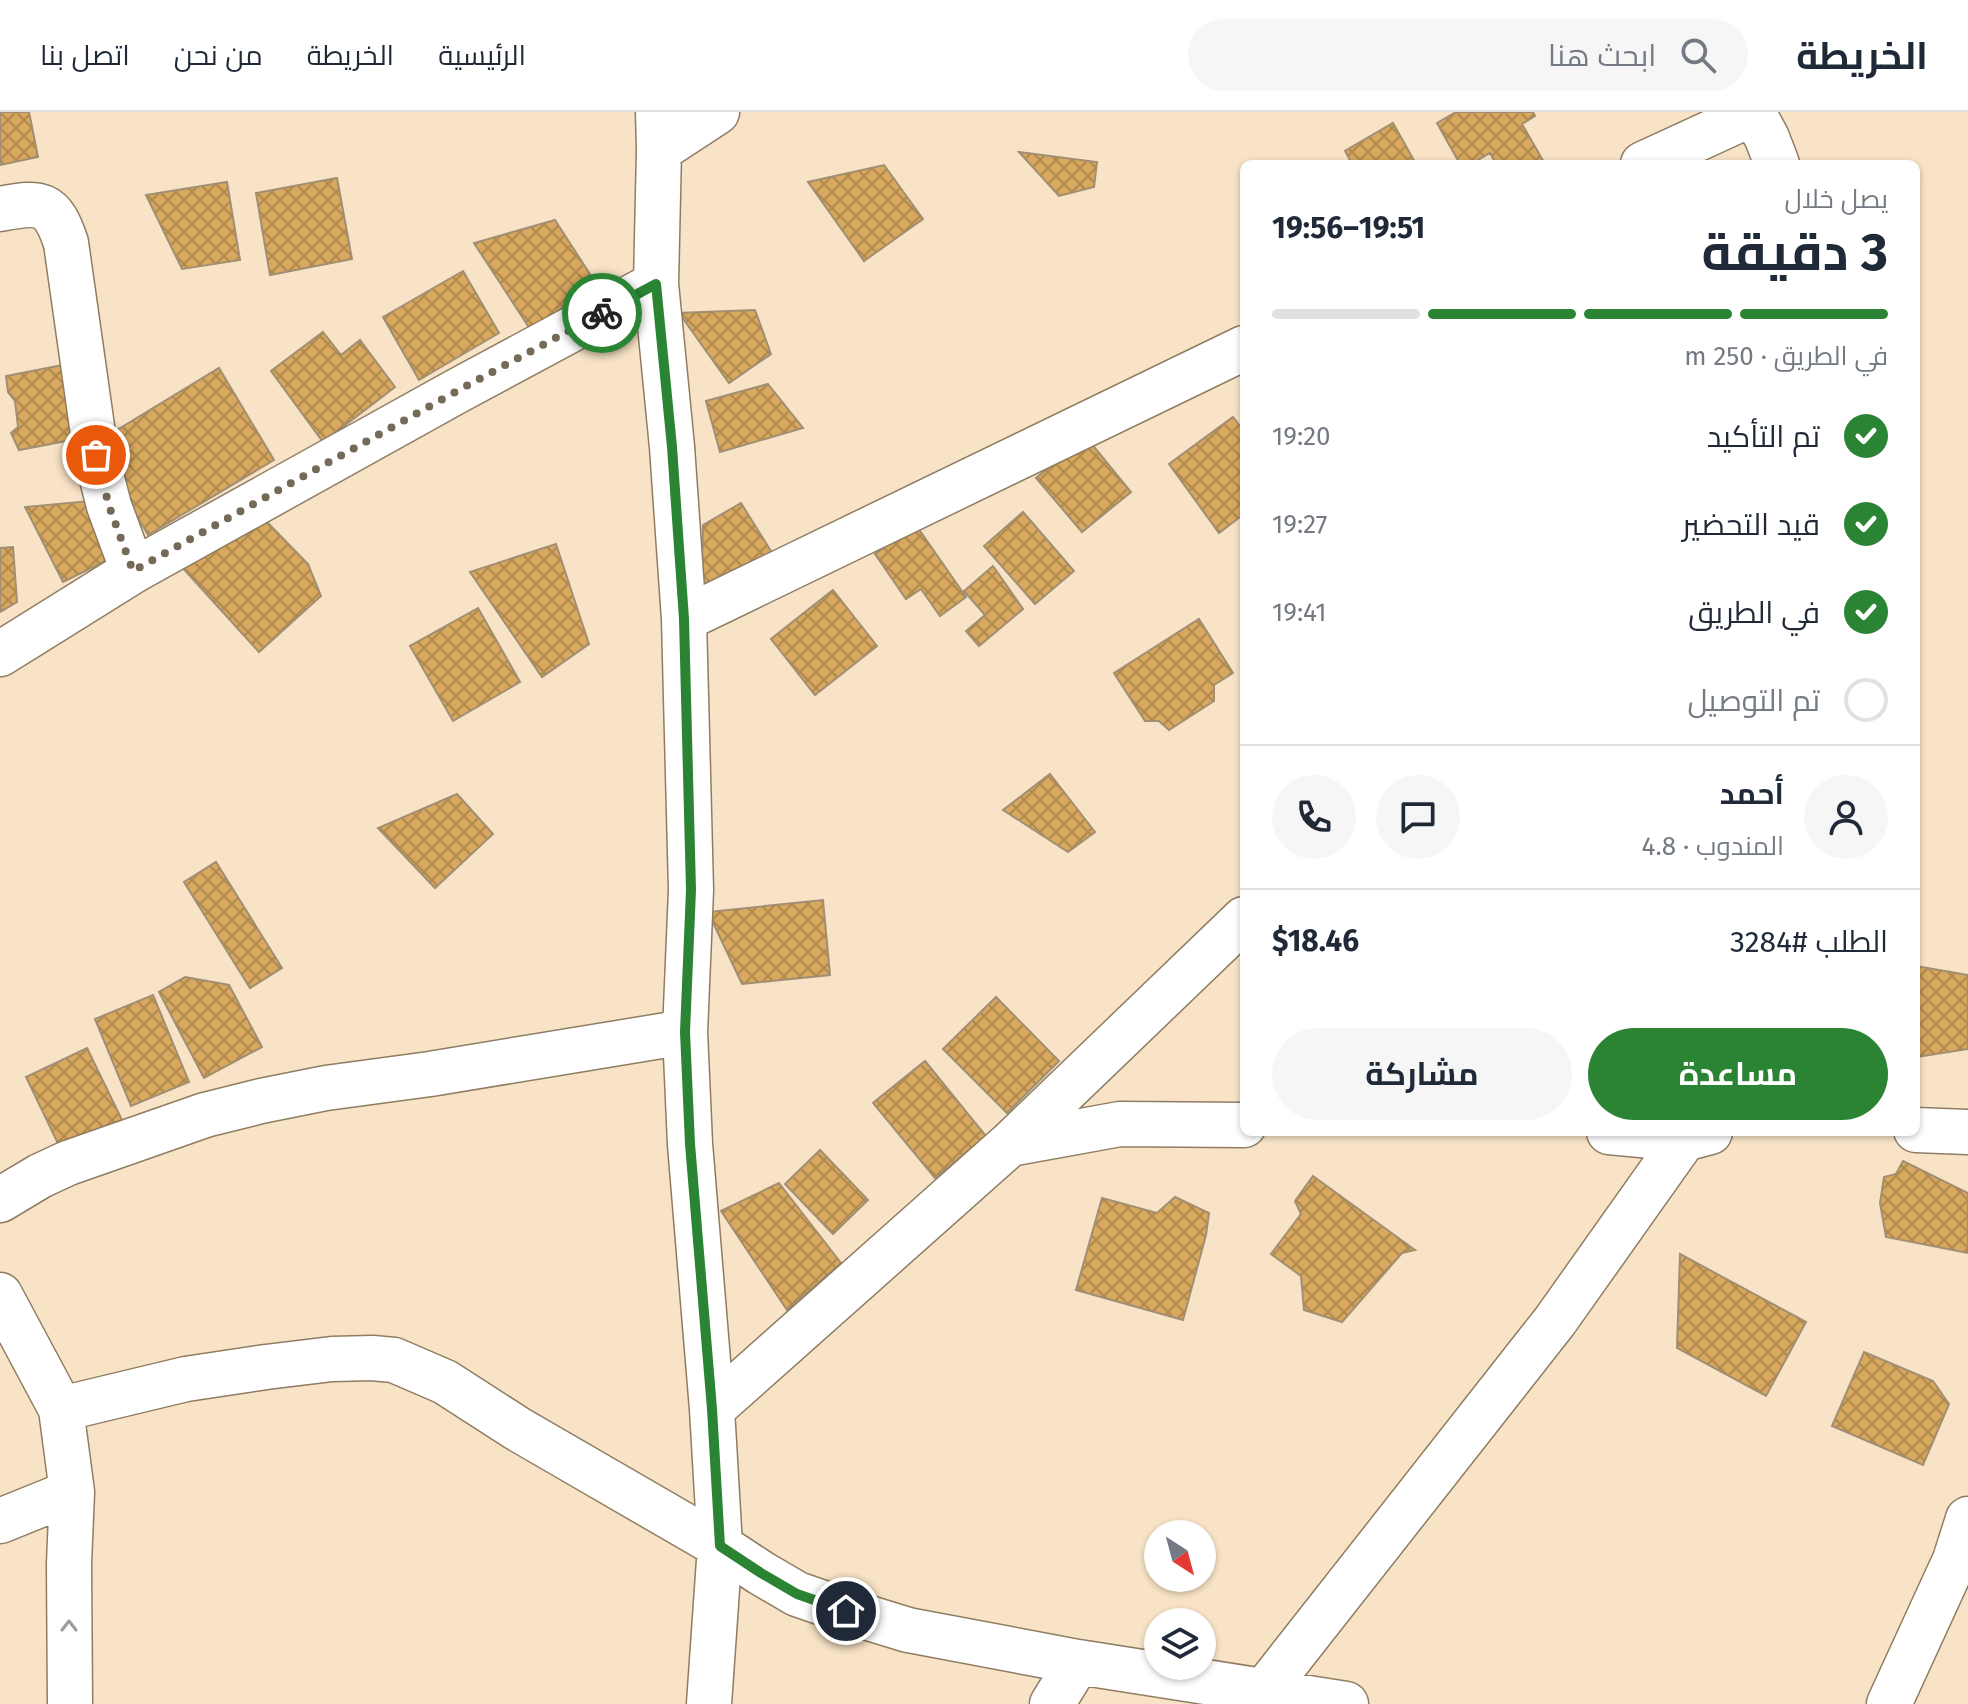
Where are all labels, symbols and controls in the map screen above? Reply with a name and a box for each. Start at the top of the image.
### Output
search box [1188,19,1748,91]
icon: search [1676,33,1720,77]
text: الخريطة [1796,33,1928,79]
text: ابحث هنا [1548,38,1656,74]
text: اتصل بنا [40,39,130,72]
text: من نحن [174,39,263,72]
text: الخريطة [307,39,394,72]
text: الرئيسية [438,39,526,72]
text: يصل خلال [1785,184,1888,215]
text: 19:51–19:56 [1272,210,1425,246]
text: 3 دقيقة [1702,221,1888,284]
courier [562,273,642,353]
icon: bike [580,291,624,335]
text: في الطريق · 250 m [1684,341,1888,372]
icon: check [1844,414,1888,458]
text: تم التأكيد [1707,419,1820,455]
pin [62,421,130,489]
text: 19:20 [1272,421,1331,452]
icon: bag [74,433,118,477]
icon: check [1844,502,1888,546]
text: قيد التحضير [1682,507,1820,543]
text: 19:27 [1272,509,1327,540]
icon: check [1844,590,1888,634]
text: في الطريق [1688,595,1820,631]
text: 19:41 [1272,597,1327,628]
text: تم التوصيل [1687,683,1820,719]
button: phone [1272,775,1356,859]
button: chat [1376,775,1460,859]
button: person [1804,775,1888,859]
text: أحمد [1720,776,1784,812]
text: المندوب · 4.8 [1642,831,1784,862]
text: $18.46 [1272,923,1359,959]
text: الطلب #3284 [1730,924,1888,960]
button: مشاركة [1272,1028,1572,1120]
button: مساعدة [1588,1028,1888,1120]
north arrow [1144,1520,1216,1592]
map controls [1144,1520,1216,1680]
pin [812,1577,880,1645]
icon: home [824,1589,868,1633]
button: layers [1144,1608,1216,1680]
one-way arrow [60,1619,78,1632]

